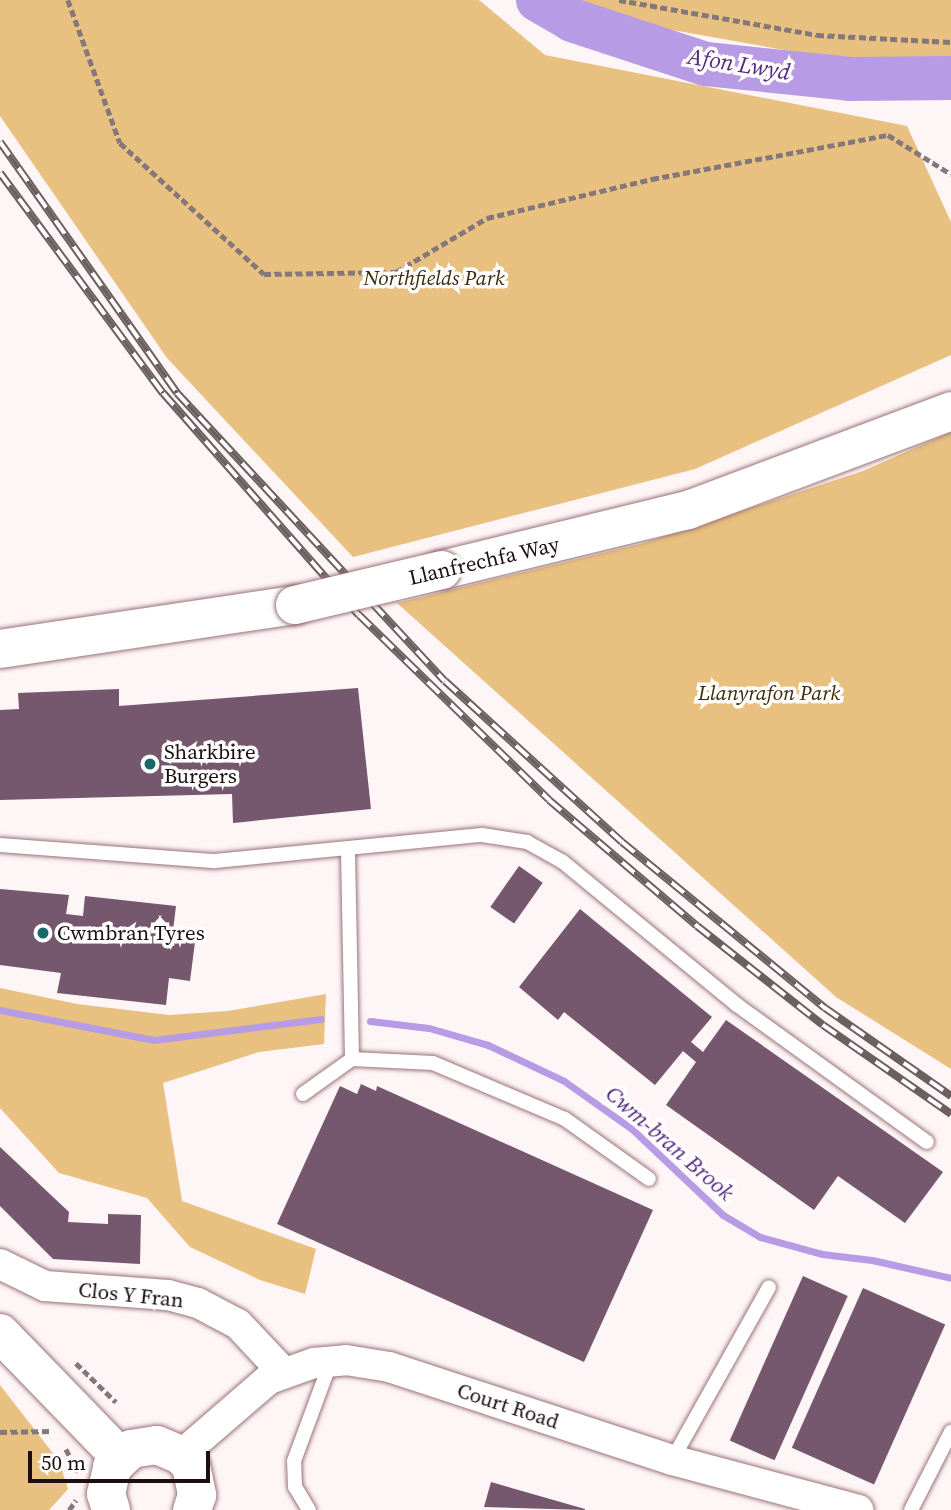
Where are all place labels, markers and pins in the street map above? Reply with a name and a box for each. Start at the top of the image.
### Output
place label: Sharkbire Burgers [164,739,256,789]
marker: Sharkbire Burgers [142,756,158,772]
place label: Cwmbran Tyres [57,920,205,946]
marker: Cwmbran Tyres [35,925,51,941]

